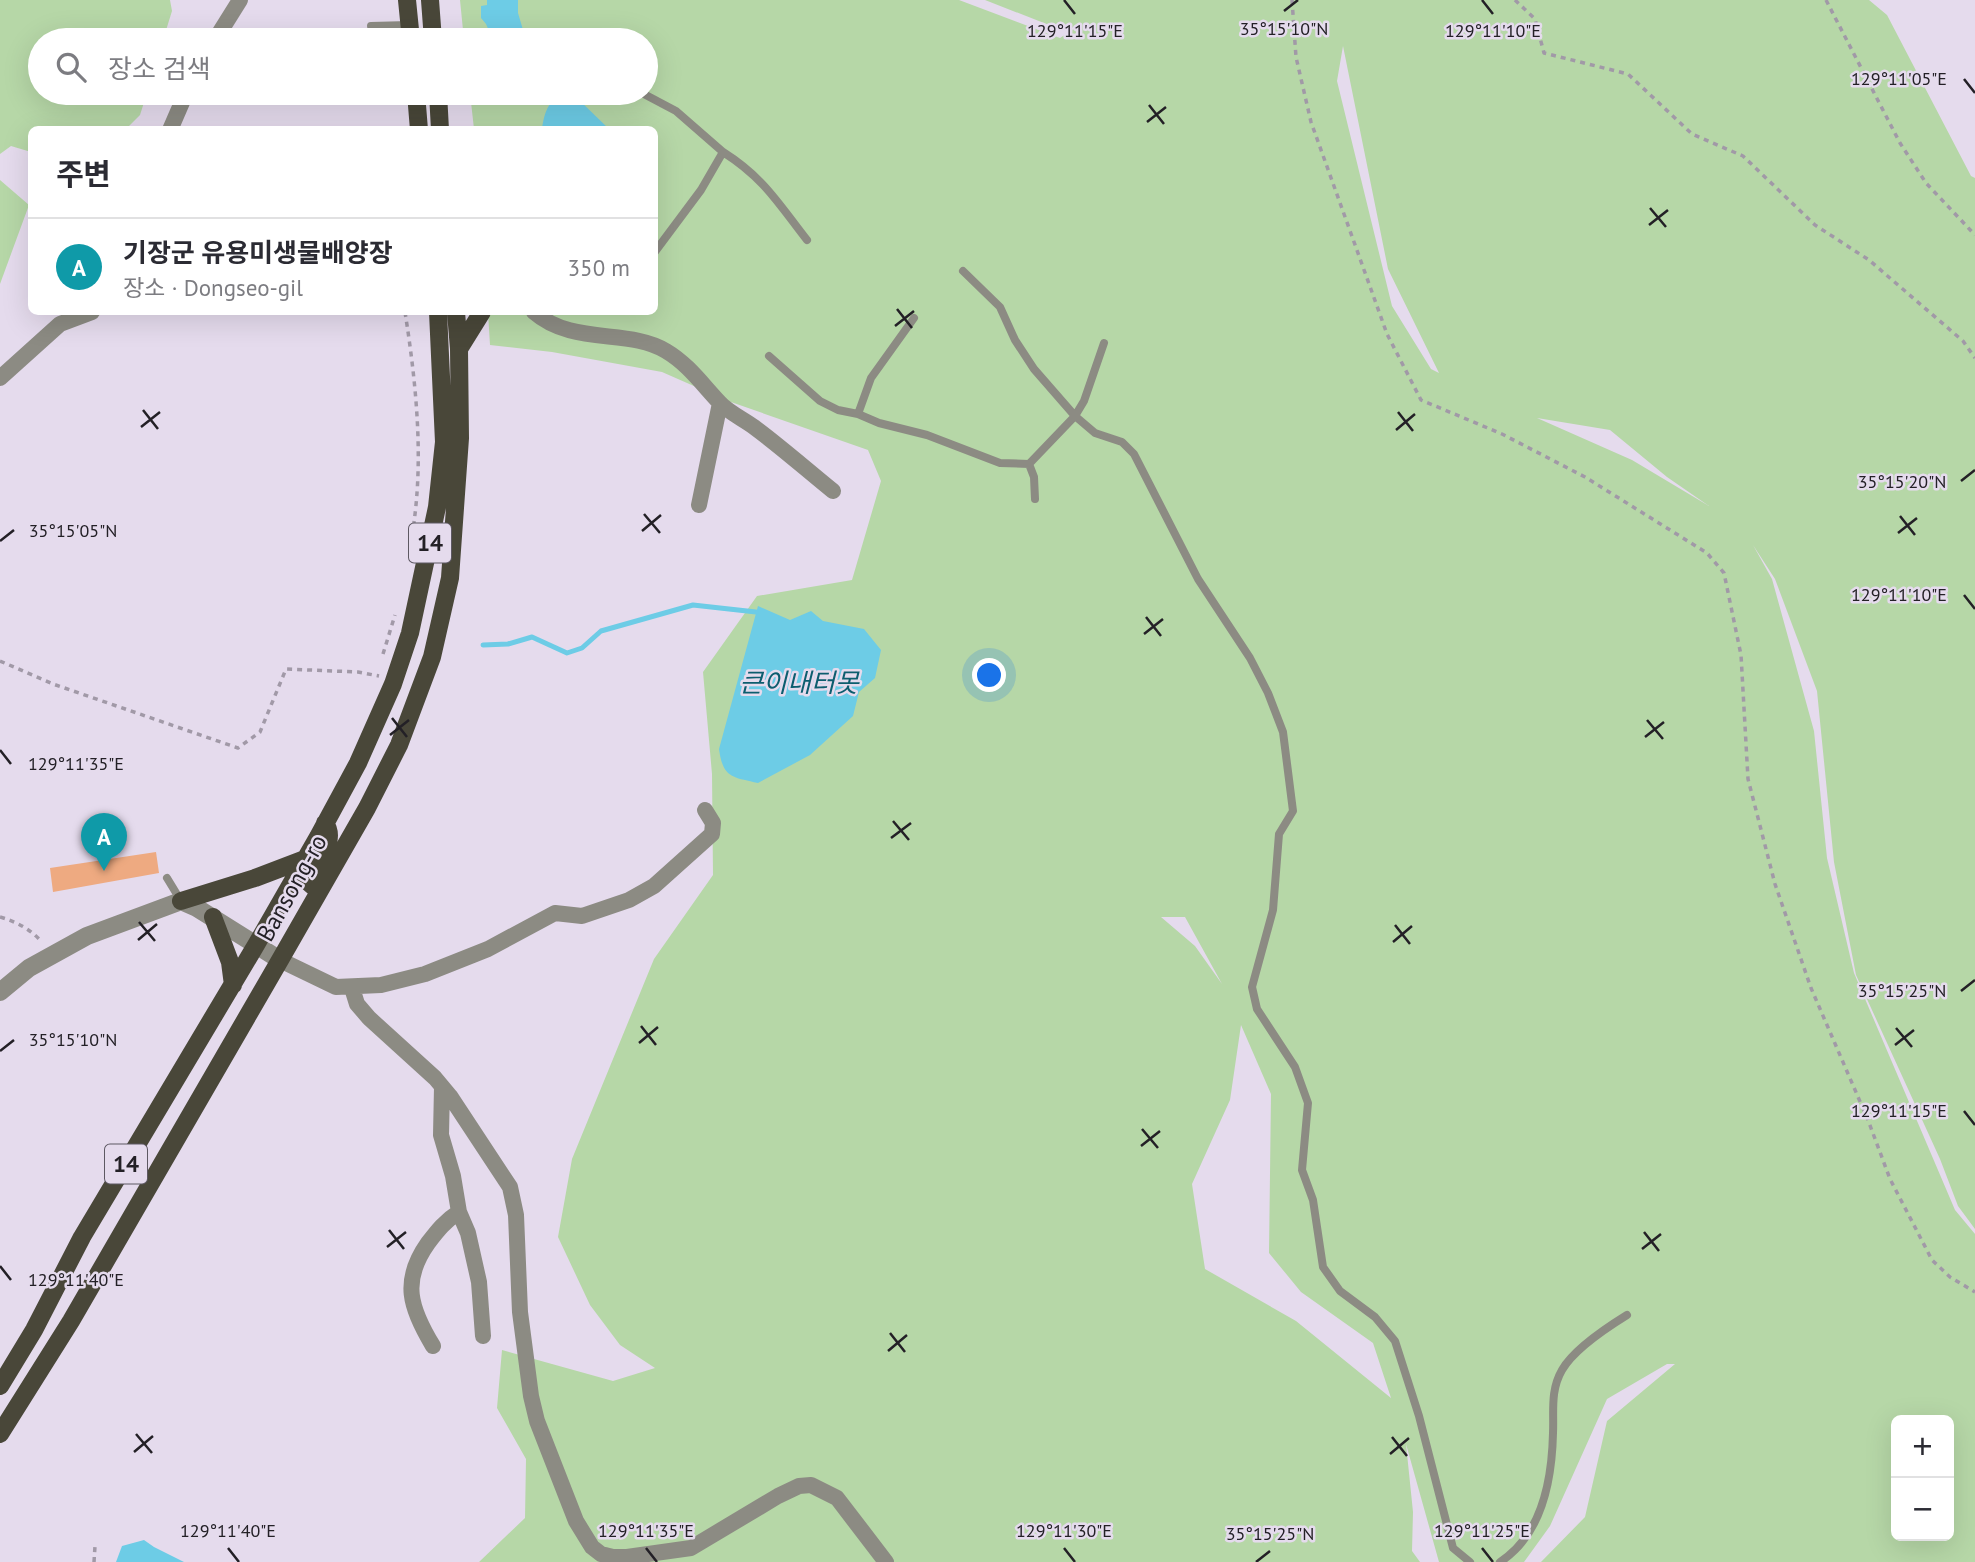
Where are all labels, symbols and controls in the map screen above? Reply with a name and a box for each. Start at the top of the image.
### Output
text: 35°15'10"N [1240,17,1328,40]
text: 129°11'15"E [1027,19,1123,42]
text: 129°11'10"E [1445,19,1541,42]
search box [28,28,658,105]
icon: search [52,48,90,86]
text: 장소 검색 [108,52,211,85]
text: 129°11'05"E [1851,67,1947,90]
text: 주변 [56,154,111,193]
text: 기장군 유용미생물배양장 [123,236,393,269]
text: A [72,253,86,282]
text: 350 m [568,253,630,282]
text: 장소 · Dongseo-gil [123,273,303,302]
text: 35°15'20"N [1858,470,1946,493]
text: 35°15'05"N [29,519,117,542]
road number: 14 [409,524,451,562]
text: 129°11'10"E [1851,583,1947,606]
your location [972,658,1006,692]
water label: 큰이내터못 [739,666,861,699]
text: 129°11'35"E [28,752,124,775]
pin: A [81,813,127,871]
street label: Bansong-ro [249,829,334,947]
text: 35°15'25"N [1858,979,1946,1002]
text: 35°15'10"N [29,1028,117,1051]
text: 129°11'15"E [1851,1099,1947,1122]
road number: 14 [105,1144,147,1184]
text: 129°11'40"E [28,1268,124,1291]
map controls [1891,1415,1954,1541]
button: + [1891,1415,1954,1478]
button: − [1891,1478,1954,1541]
text: 129°11'40"E [180,1519,276,1542]
text: 129°11'35"E [598,1519,694,1542]
text: 129°11'30"E [1016,1519,1112,1542]
text: 129°11'25"E [1434,1519,1530,1542]
text: 35°15'25"N [1226,1522,1314,1545]

